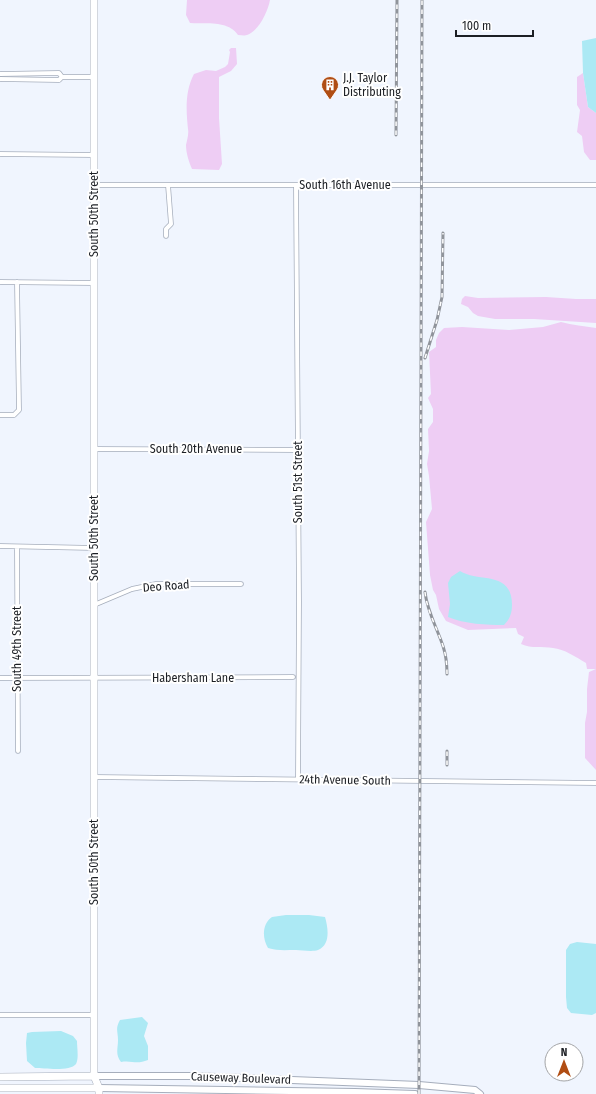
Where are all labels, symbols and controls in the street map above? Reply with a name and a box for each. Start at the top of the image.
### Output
scale bar [456,12,533,38]
text: 100 m [462,19,491,33]
place label: J.J. Taylor Distributing [343,71,401,99]
building icon: J.J. Taylor Distributing [320,75,340,100]
street label: South 50th Street [87,171,101,257]
street label: South 16th Avenue [299,178,391,192]
street label: South 51st Street [291,441,305,523]
street label: South 20th Avenue [150,442,242,456]
street label: South 50th Street [87,495,101,581]
street label: Deo Road [142,577,190,595]
street label: South 49th Street [10,606,24,692]
street label: Habersham Lane [152,671,234,685]
street label: 24th Avenue South [299,772,391,788]
street label: South 50th Street [87,819,101,905]
north arrow [544,1042,584,1082]
text: N [561,1046,567,1059]
street label: Causeway Boulevard [191,1069,291,1087]

